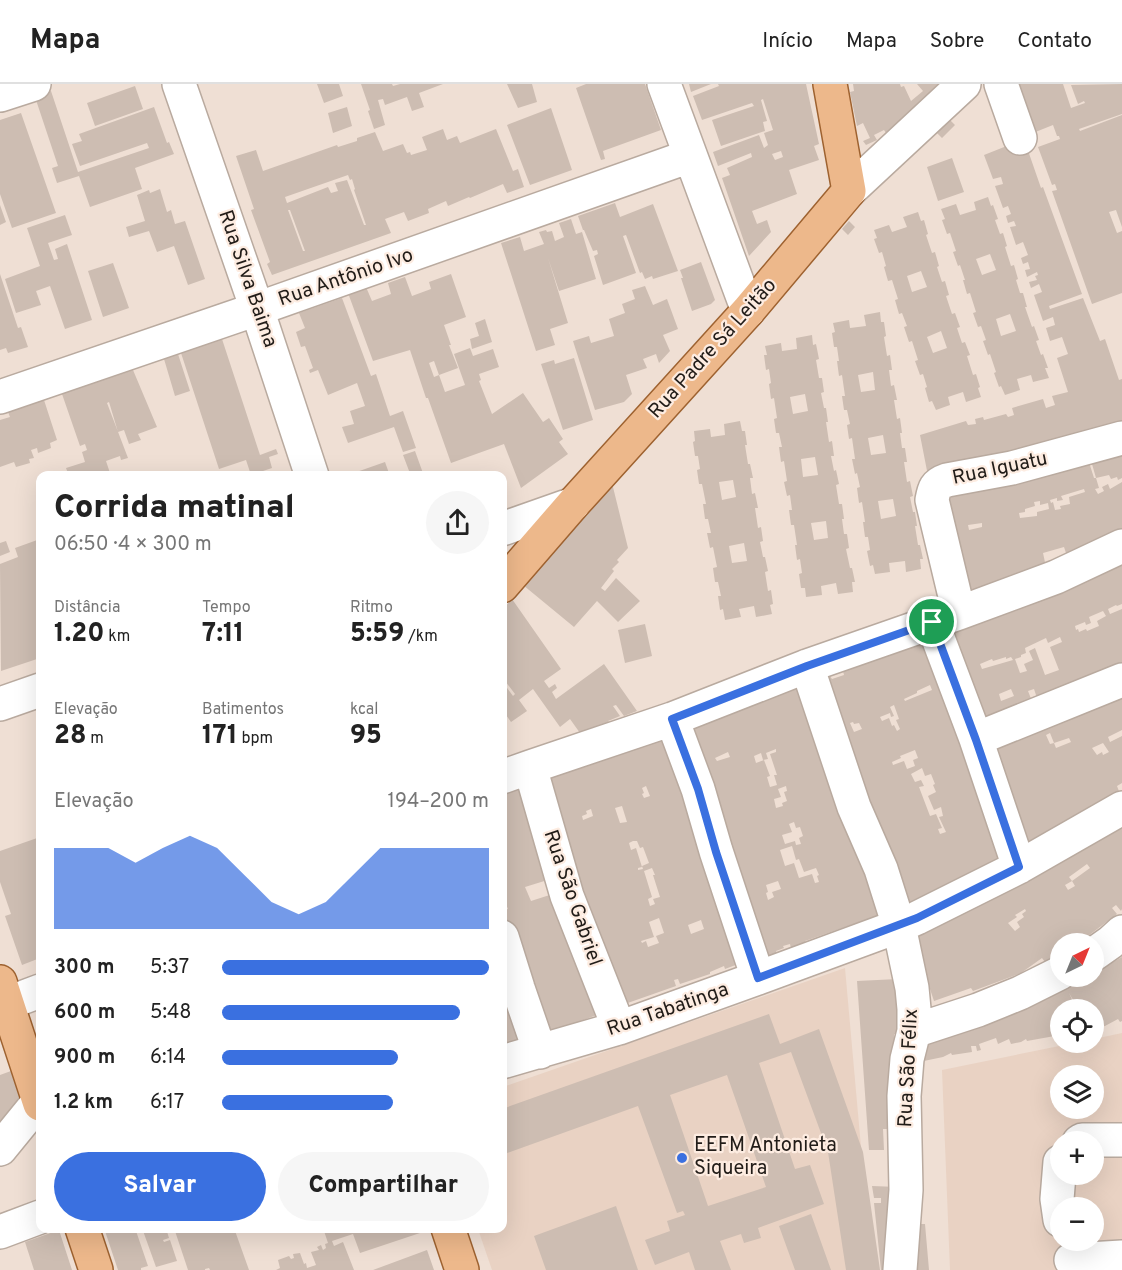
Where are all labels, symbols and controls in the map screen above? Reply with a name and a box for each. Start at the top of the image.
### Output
text: Mapa [30,23,100,59]
text: Início [762,28,813,55]
text: Mapa [846,28,897,55]
text: Sobre [930,28,984,55]
text: Contato [1017,28,1092,55]
street label: Rua Silva Baima [211,207,283,351]
street label: Rua Antônio Ivo [275,243,417,313]
street label: Rua Padre Sá Leitão [643,273,783,425]
street label: Rua Iguatu [950,446,1050,492]
text: Corrida matinal [54,488,295,530]
button: share [426,491,489,554]
text: 06:50 · 4 × 300 m [54,532,212,558]
pin [906,596,957,647]
text: Distância [54,598,120,618]
text: Tempo [202,598,251,618]
text: Ritmo [350,598,393,618]
icon: arrive [915,605,948,638]
text: 1.20 [54,618,104,651]
text: 7:11 [202,618,244,651]
text: 5:59 [350,618,404,651]
text: km [104,627,130,647]
text: /km [404,627,438,647]
text: Elevação [54,700,118,720]
text: Batimentos [202,700,284,720]
text: kcal [350,700,378,720]
text: 28 [54,720,86,753]
text: 171 [202,720,238,753]
text: 95 [350,720,382,753]
text: m [86,729,104,749]
text: bpm [238,729,273,749]
text: Elevação [54,789,134,815]
text: 194–200 m [388,789,489,815]
street label: Rua São Gabriel [537,827,607,969]
north arrow [1050,933,1104,987]
map controls [1050,933,1104,1251]
text: 300 m [54,955,115,981]
text: 5:37 [150,955,189,981]
street label: Rua Tabatinga [604,977,732,1043]
button: locate [1050,999,1104,1053]
text: 600 m [54,1000,115,1026]
text: 5:48 [150,1000,192,1026]
street label: Rua São Félix [893,1008,925,1128]
text: 900 m [54,1045,115,1071]
text: 6:14 [150,1045,186,1071]
button: layers [1050,1065,1104,1119]
text: 1.2 km [54,1090,113,1116]
text: 6:17 [150,1090,184,1116]
button: + [1050,1131,1104,1185]
place label: EEFM Antonieta Siqueira [694,1133,837,1182]
marker: EEFM Antonieta Siqueira [675,1151,689,1165]
button: Salvar [54,1152,266,1221]
button: Compartilhar [278,1152,489,1221]
button: − [1050,1197,1104,1251]

